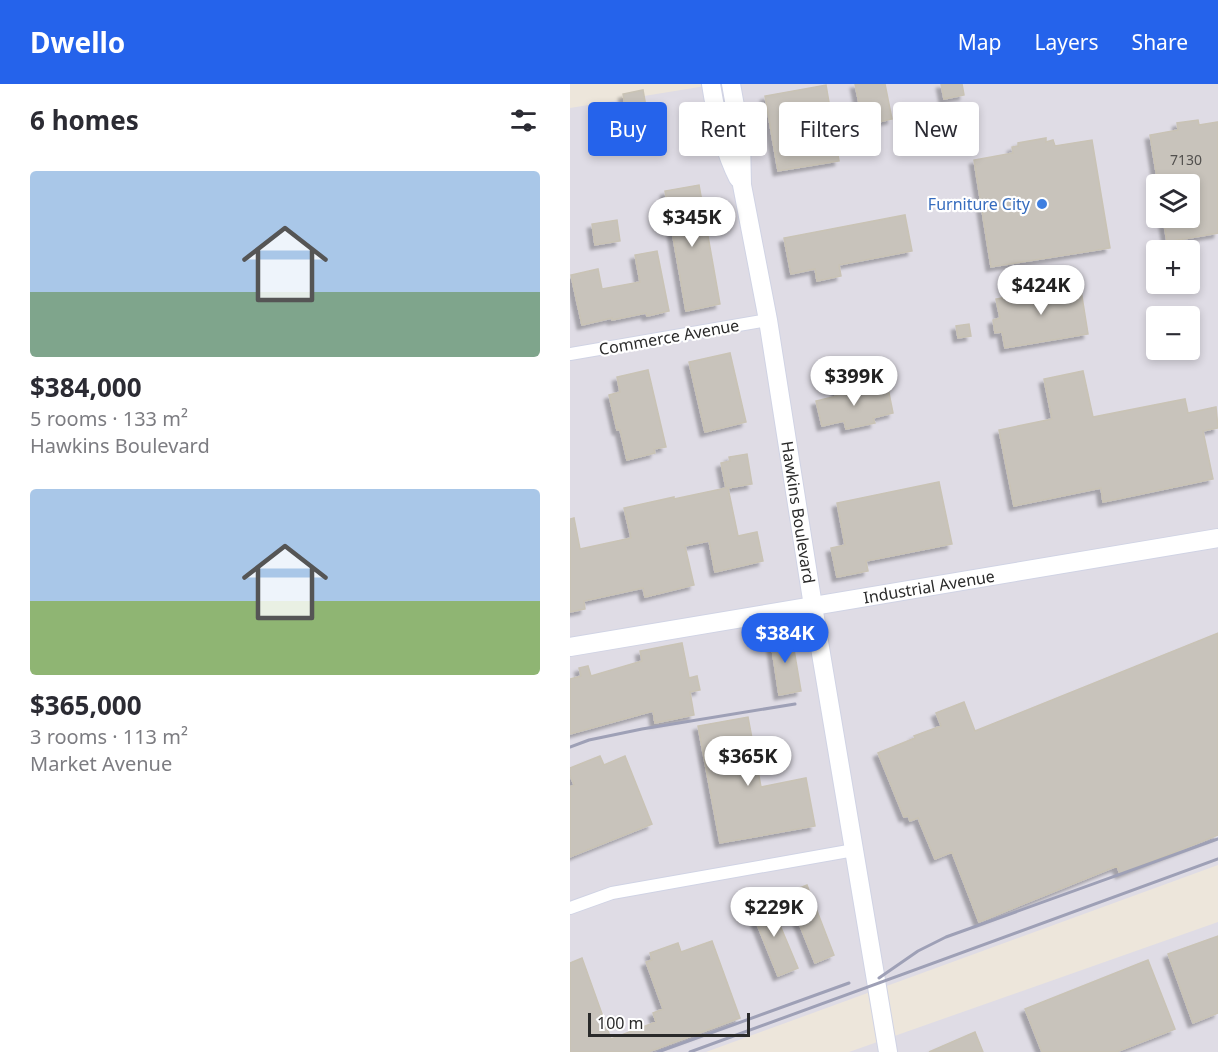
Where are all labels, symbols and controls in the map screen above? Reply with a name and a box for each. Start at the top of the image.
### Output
text: Dwello [30,23,125,61]
text: Map [958,28,1002,56]
text: Layers [1035,28,1099,56]
text: Share [1132,28,1188,56]
text: 6 homes [30,102,139,138]
chip: Buy [588,102,667,156]
chip: Rent [679,102,767,156]
chip: Filters [779,102,881,156]
chip: New [893,102,979,156]
icon: filters [507,104,540,137]
house number: 7130 [1170,150,1202,169]
map controls [1146,174,1200,360]
button: layers [1146,174,1200,228]
place label: Furniture City [928,193,1031,215]
pin: $345K [650,197,734,248]
marker: Furniture City [1035,197,1049,211]
text: $345K [662,203,722,230]
icon: home [231,210,339,318]
button: + [1146,240,1200,294]
pin: $424K [999,265,1083,316]
text: $424K [1011,271,1071,298]
button: − [1146,306,1200,360]
street label: Commerce Avenue [597,314,741,360]
pin: $399K [812,356,896,407]
text: $399K [824,362,884,389]
text: $384,000 [30,369,142,405]
text: 5 rooms · 133 m² [30,405,188,432]
text: Hawkins Boulevard [30,432,210,459]
street label: Hawkins Boulevard [776,439,820,585]
icon: home [231,528,339,636]
street label: Industrial Avenue [862,565,996,608]
pin: $384K [743,613,827,664]
text: $384K [755,619,815,646]
text: $365,000 [30,687,142,723]
text: 3 rooms · 113 m² [30,723,188,750]
pin: $365K [706,736,790,787]
text: $365K [718,742,778,769]
text: Market Avenue [30,750,172,777]
pin: $229K [732,887,816,938]
text: $229K [744,893,804,920]
scale bar [588,1010,750,1038]
text: 100 m [597,1012,644,1034]

